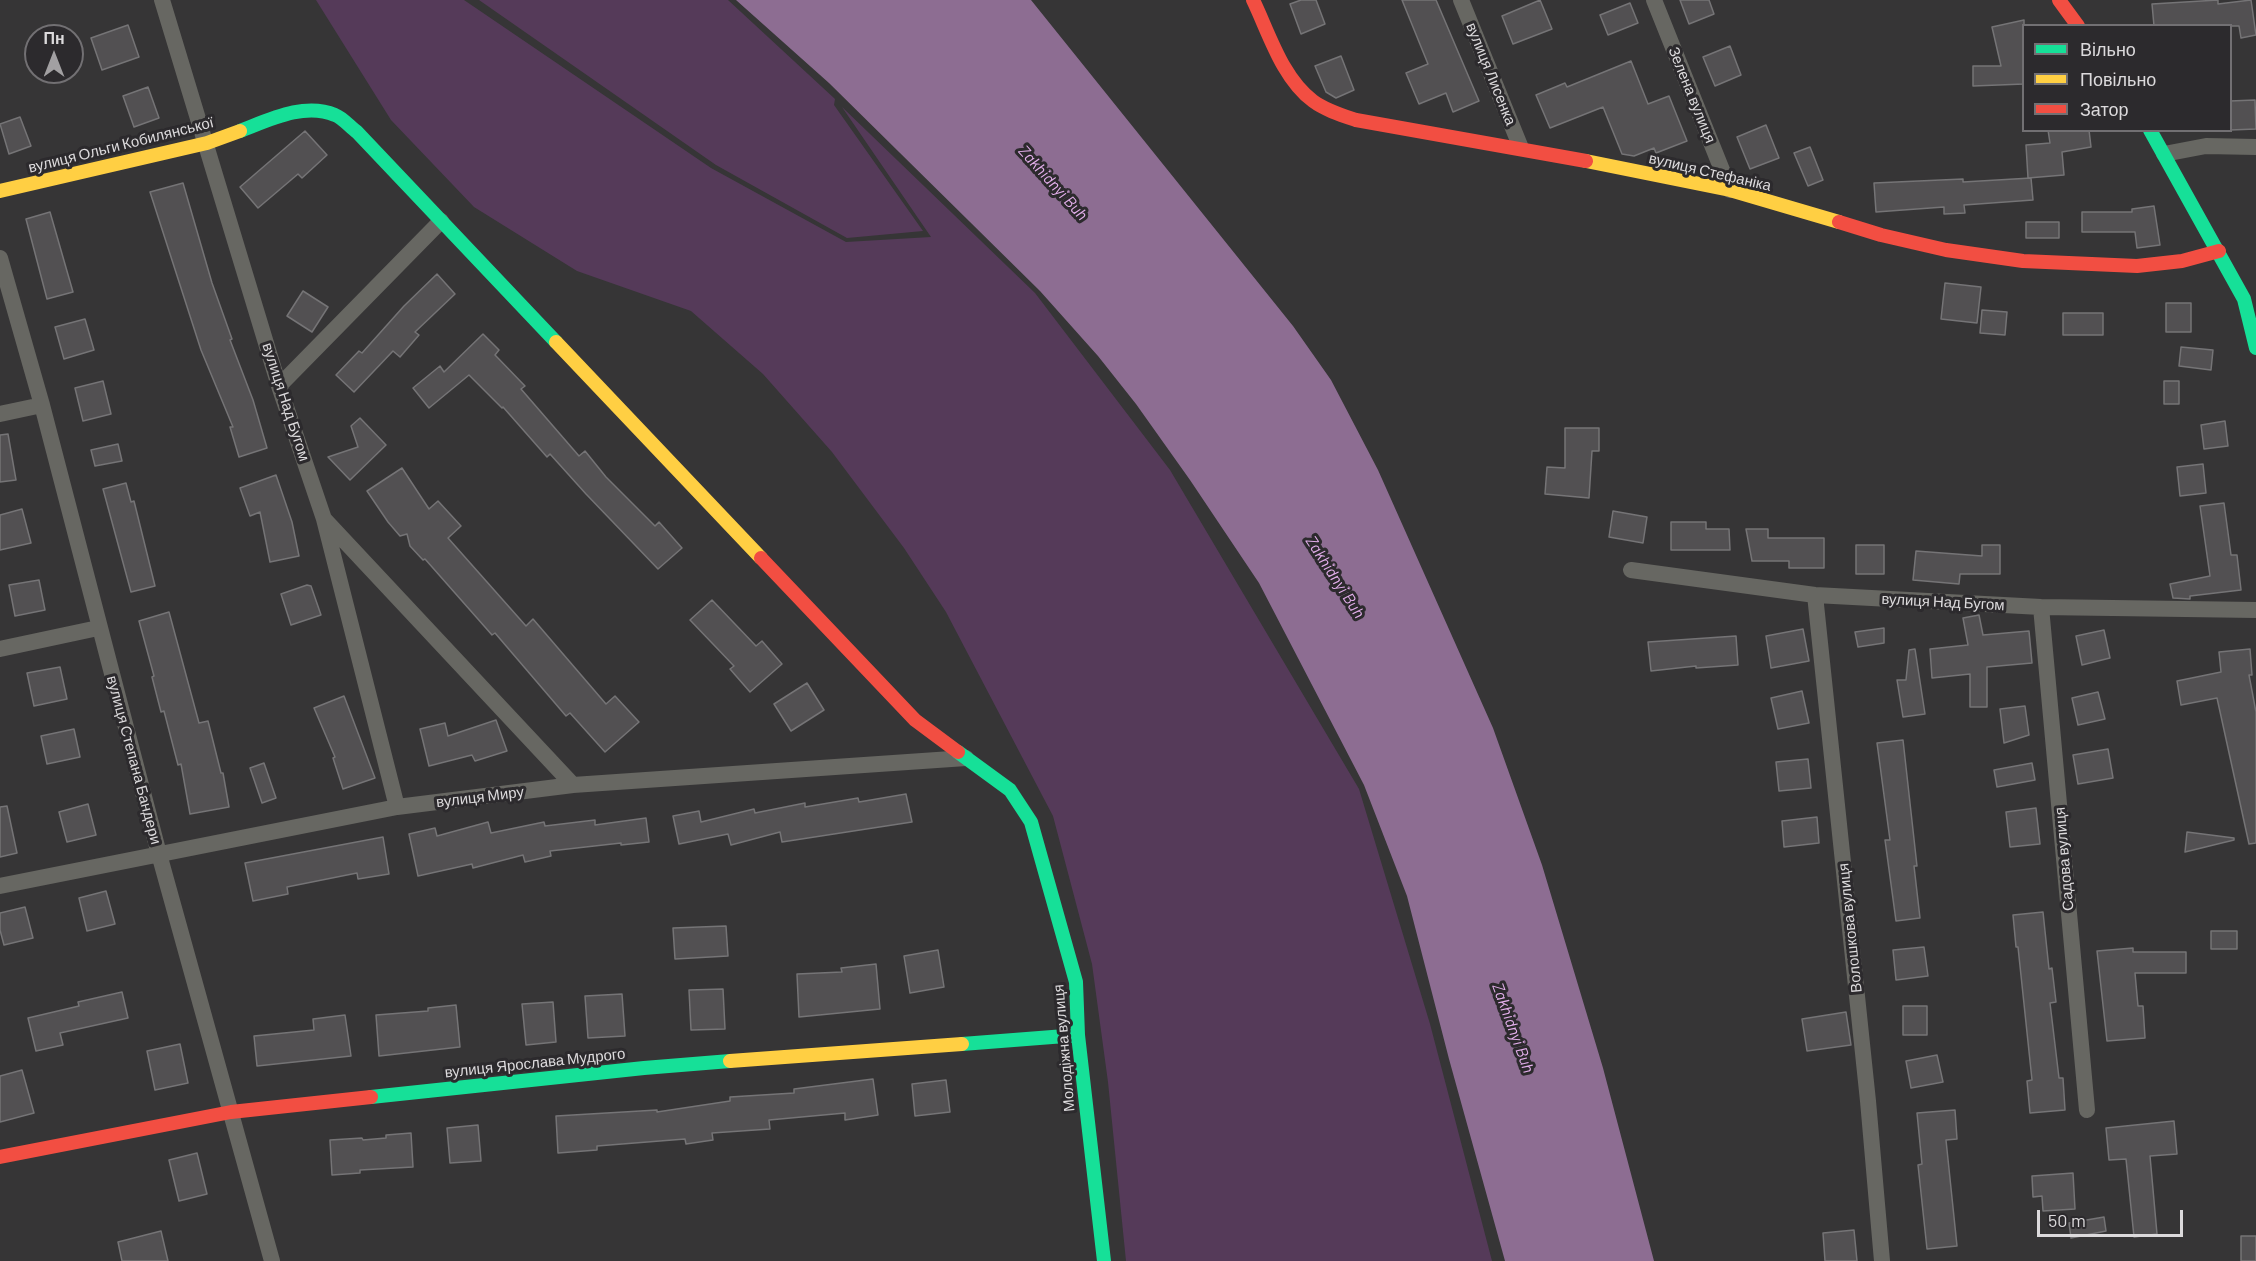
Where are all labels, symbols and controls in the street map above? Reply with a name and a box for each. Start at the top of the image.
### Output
street label: вулиця Лисенка [1462,20,1520,128]
north arrow [24,24,84,84]
legend [2022,24,2232,132]
text: Пн [43,28,65,47]
text: Вільно [2080,38,2136,60]
street label: Зелена вулиця [1664,44,1720,146]
text: Повільно [2080,68,2156,90]
text: Затор [2080,98,2129,120]
street label: вулиця Ольги Кобилянської [26,113,216,177]
water label: Zakhidnyi Buh [1014,142,1092,224]
street label: вулиця Стефаніка [1647,149,1773,195]
street label: вулиця Над Бугом [258,341,314,463]
water label: Zakhidnyi Buh [1301,532,1369,622]
street label: вулиця Над Бугом [1881,590,2005,614]
street label: вулиця Степана Бандери [103,674,165,846]
street label: вулиця Миру [435,783,525,811]
street label: Садова вулиця [2050,806,2078,912]
street label: Волошкова вулиця [1834,862,1866,994]
water label: Zakhidnyi Buh [1488,980,1538,1076]
street label: Молодіжна вулиця [1049,983,1079,1113]
street label: вулиця Ярослава Мудрого [444,1045,626,1081]
scale bar [2040,1198,2186,1236]
text: 50 m [2048,1209,2086,1231]

